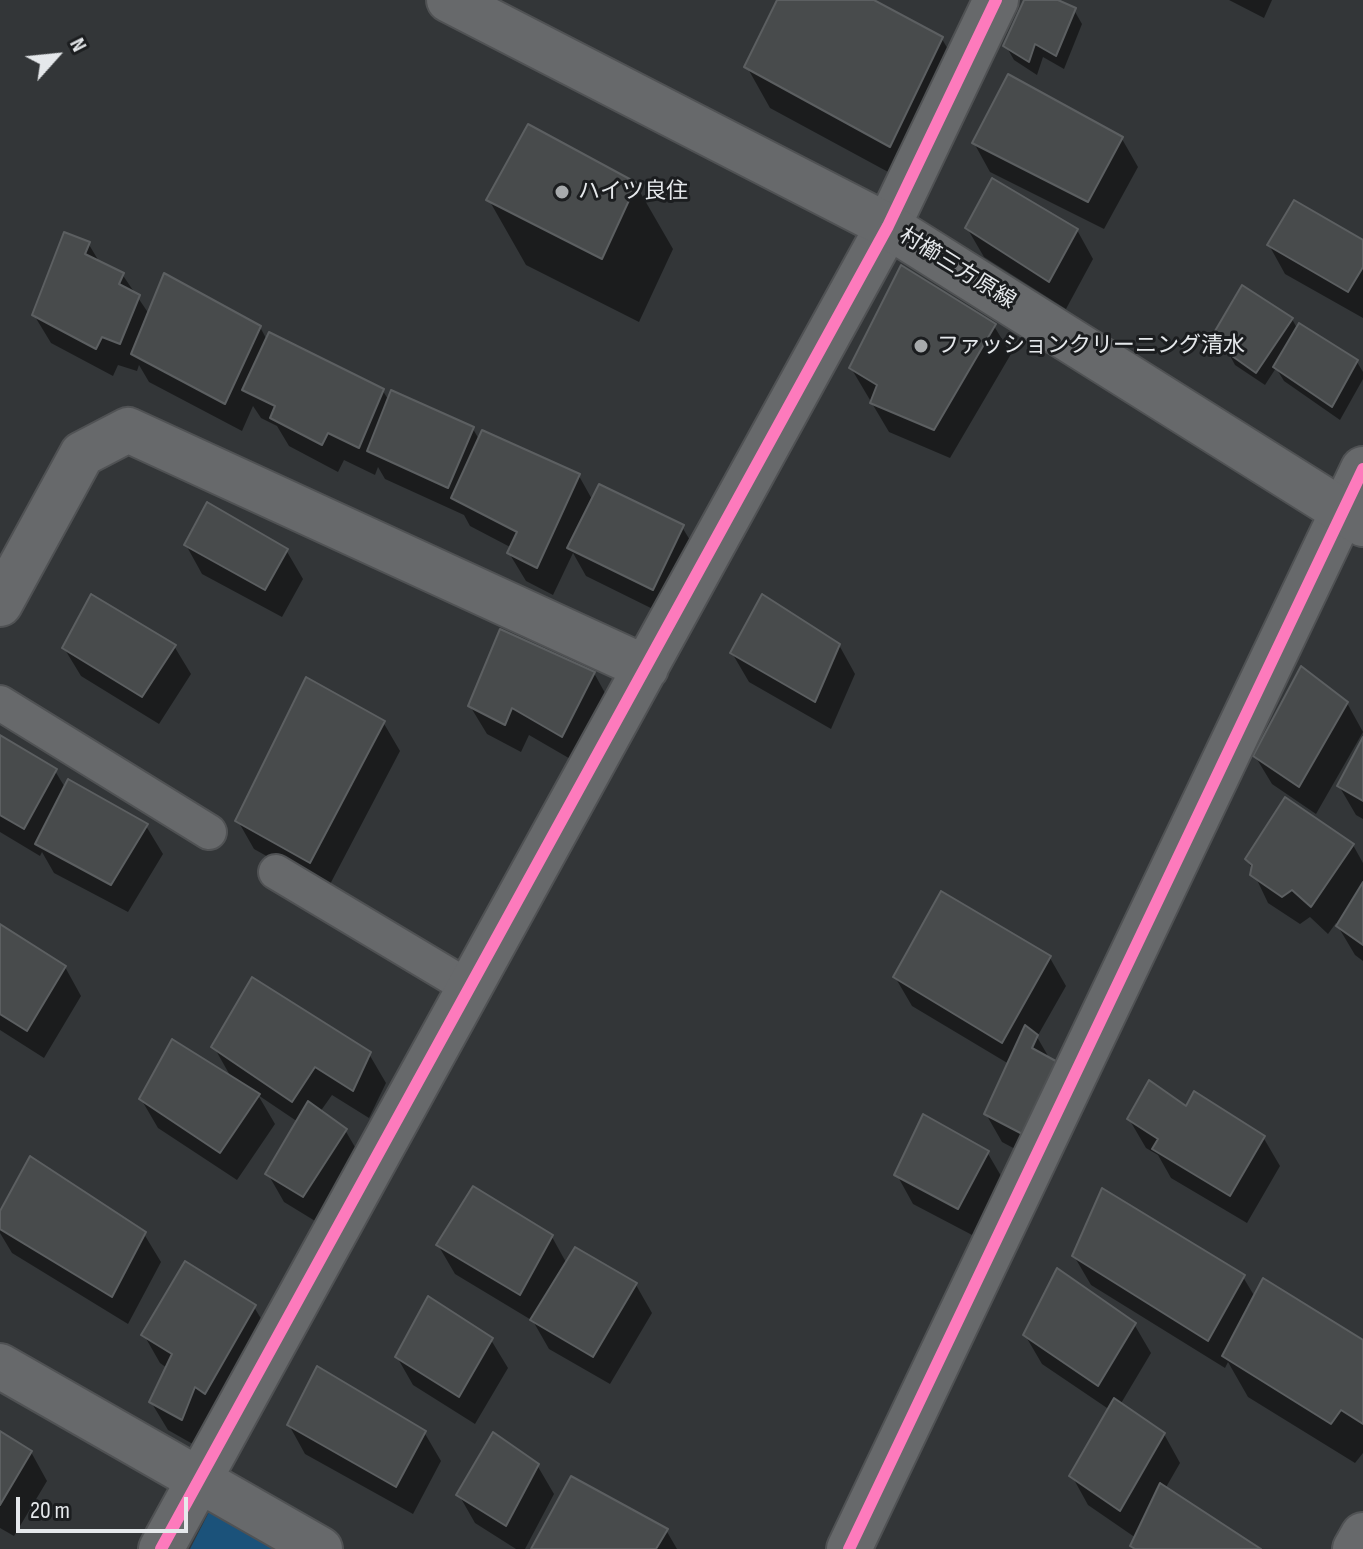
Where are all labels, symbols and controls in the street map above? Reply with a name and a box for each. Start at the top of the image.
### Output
north arrow [16,16,96,96]
text: N [63,34,93,56]
place label: ハイツ良住 [578,179,688,205]
marker: ハイツ良住 [553,183,571,201]
street label: 村櫛三方原線 [894,223,1020,315]
place label: ファッションクリーニング清水 [937,333,1245,359]
marker: ファッションクリーニング清水 [912,337,930,355]
scale bar [20,1481,192,1531]
text: 20 m [30,1496,70,1525]

